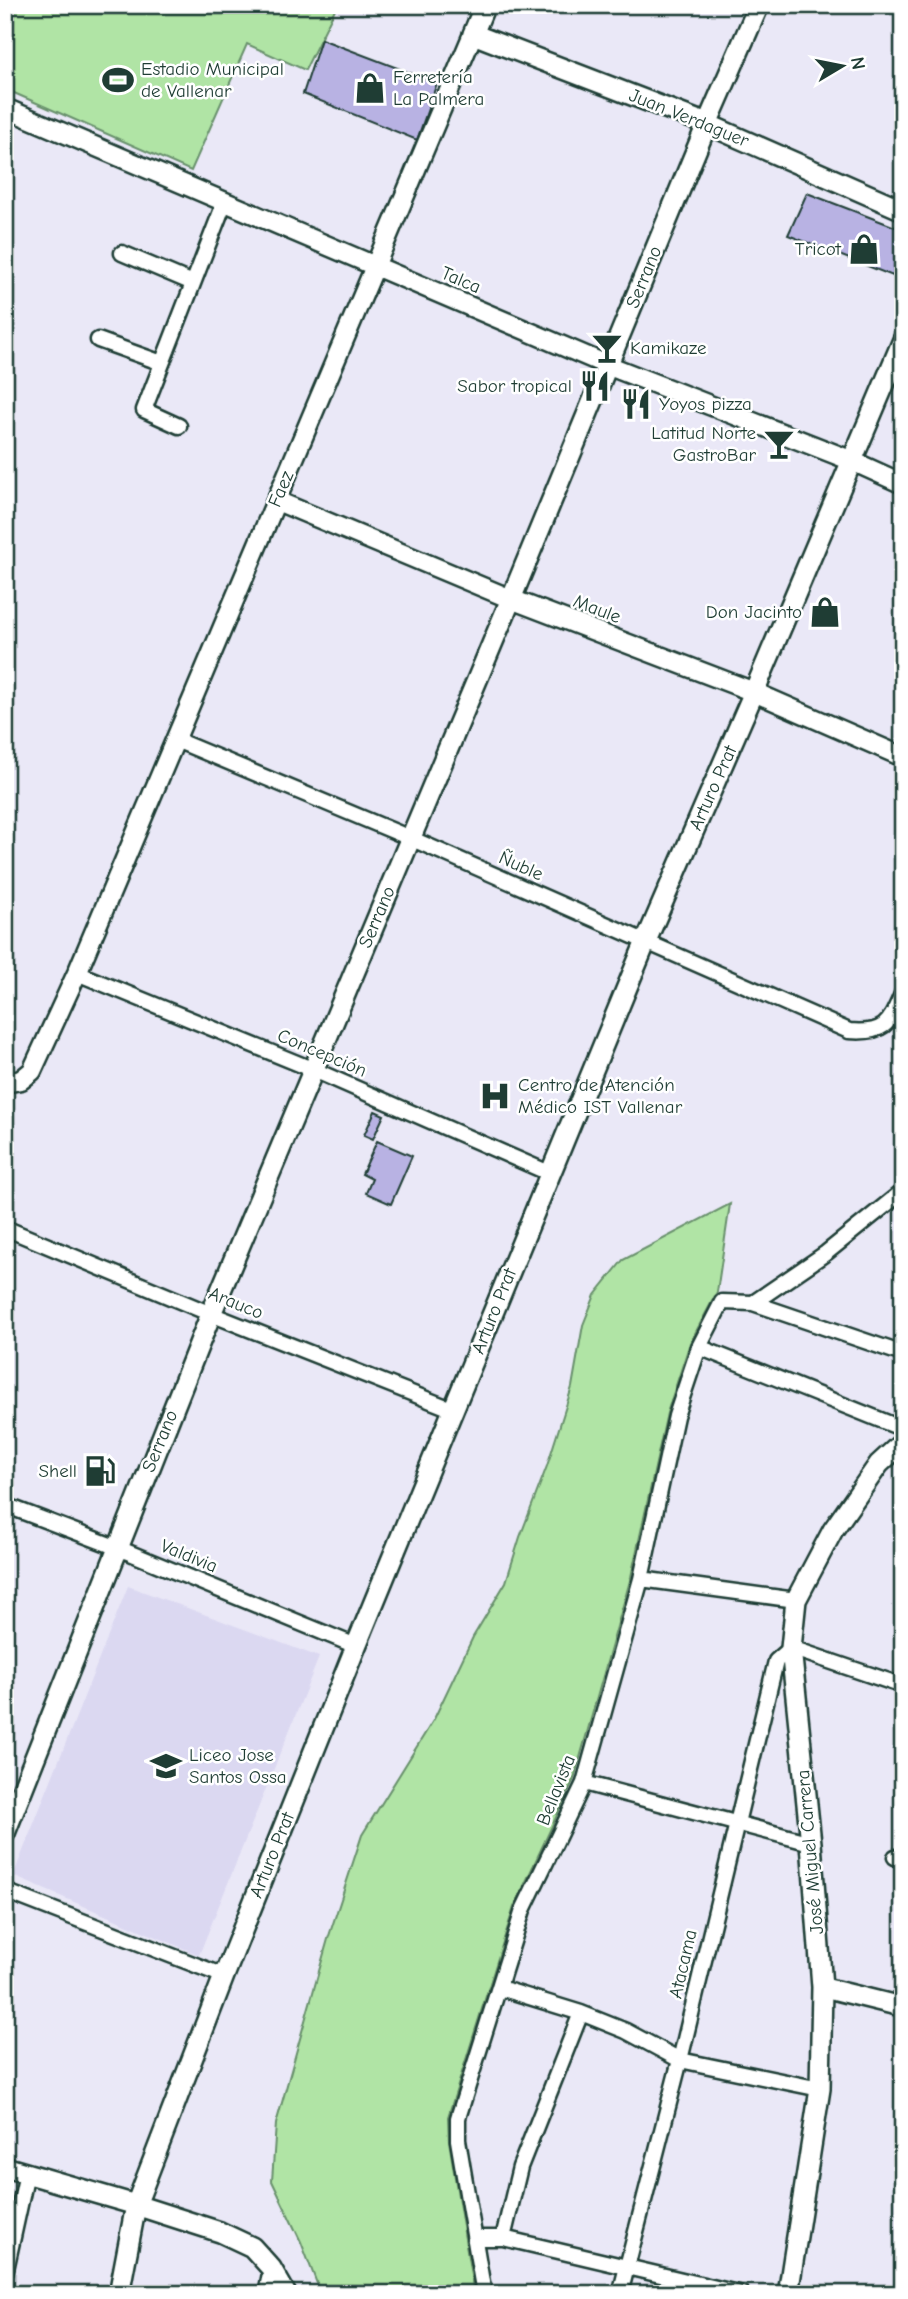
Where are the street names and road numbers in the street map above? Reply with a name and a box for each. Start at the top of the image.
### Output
street label: Juan Verdaguer [626,84,753,152]
street label: Serrano [622,243,666,311]
street label: Talca [438,262,484,298]
street label: Faez [264,467,298,511]
street label: Maule [570,590,624,628]
street label: Arturo Prat [685,742,742,834]
street label: Ñuble [495,847,547,885]
street label: Serrano [354,883,400,951]
street label: Concepción [274,1024,370,1082]
street label: Arturo Prat [467,1264,521,1357]
street label: Arauco [205,1282,267,1324]
street label: Serrano [138,1407,182,1475]
street label: Valdivia [157,1535,221,1577]
street label: Bellavista [532,1751,580,1829]
street label: José Miguel Carrera [792,1769,828,1935]
street label: Arturo Prat [245,1808,299,1901]
street label: Atacama [664,1927,702,2001]

